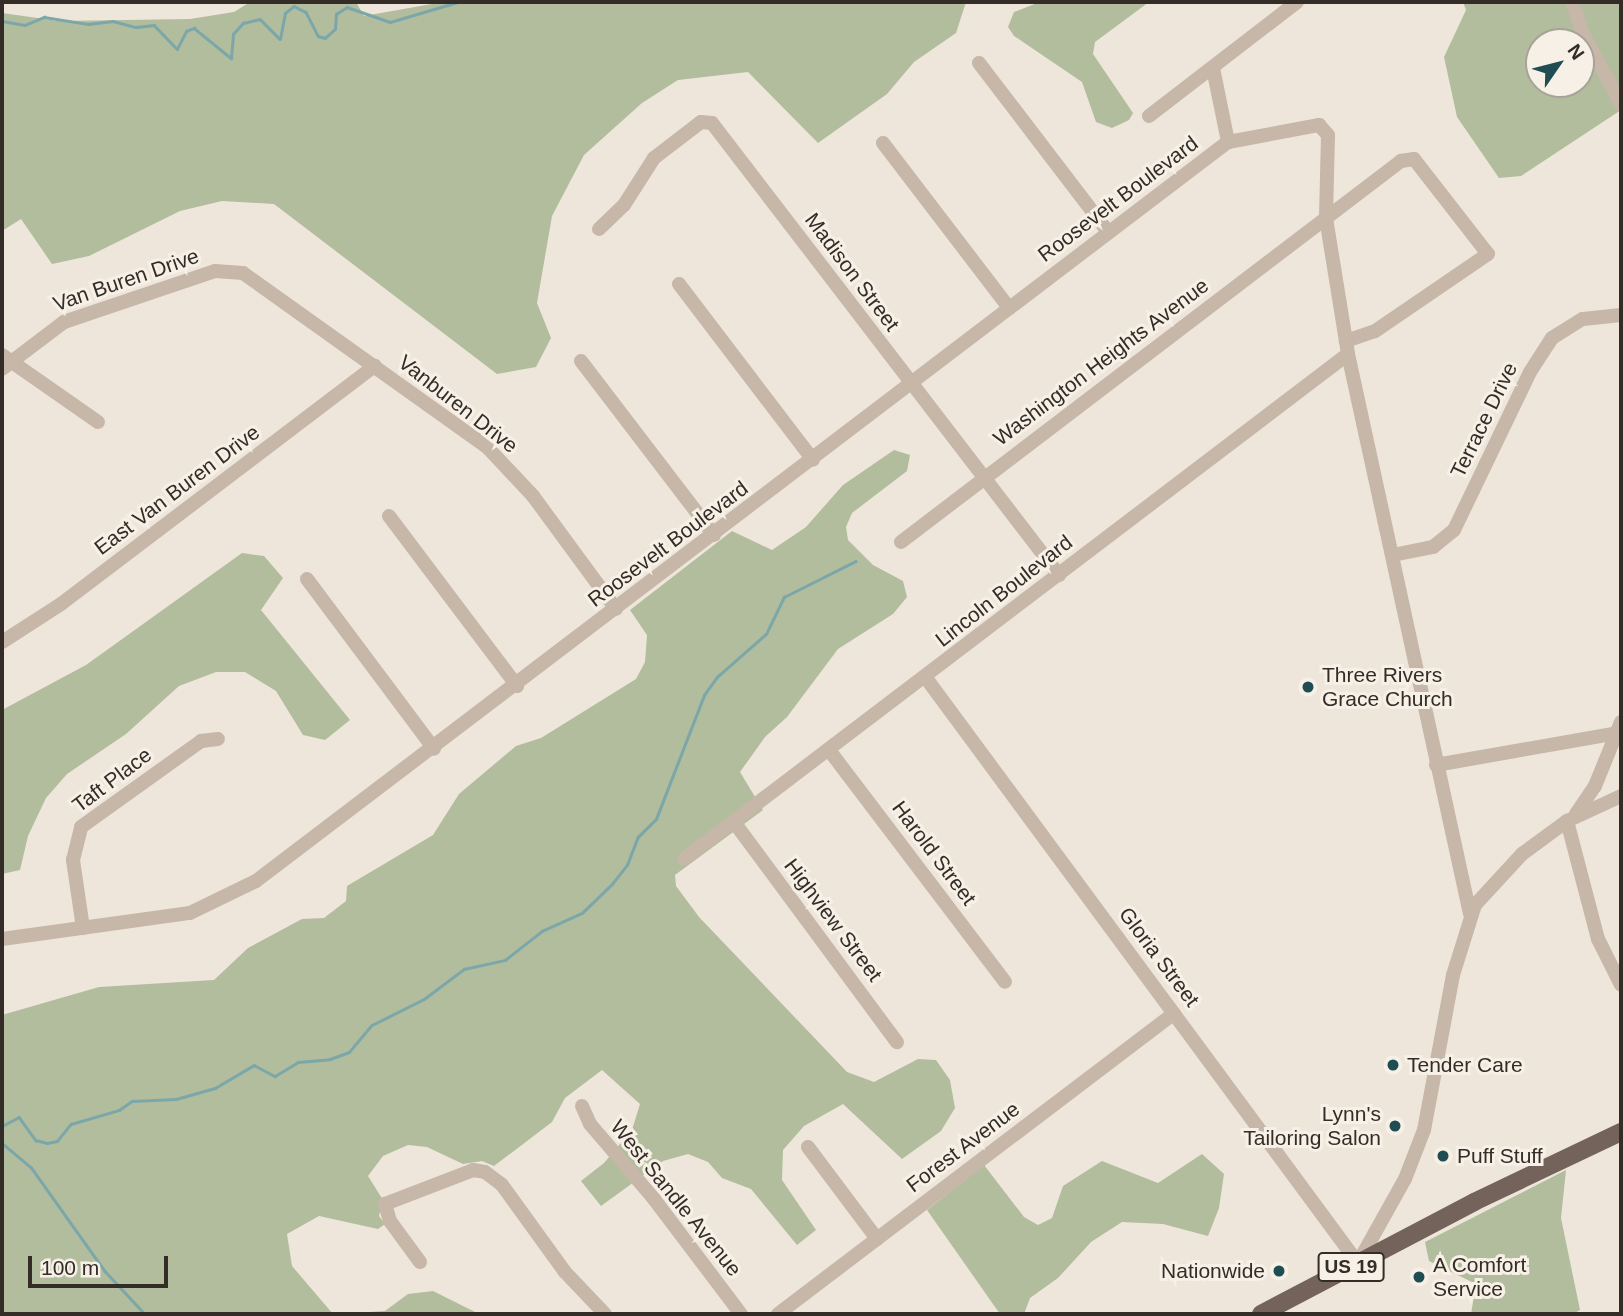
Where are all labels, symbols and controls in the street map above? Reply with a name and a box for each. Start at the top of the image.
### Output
north arrow [1525,28,1595,98]
text: N [1563,40,1589,63]
street label: Roosevelt Boulevard [1033,131,1203,267]
street label: Madison Street [799,208,905,336]
street label: Van Buren Drive [50,243,202,317]
street label: Washington Heights Avenue [988,273,1214,451]
street label: Vanburen Drive [393,350,523,458]
street label: Terrace Drive [1445,358,1523,482]
street label: East Van Buren Drive [89,420,265,560]
street label: Roosevelt Boulevard [583,476,753,612]
street label: Lincoln Boulevard [930,530,1078,652]
place label: Three Rivers Grace Church [1322,662,1453,712]
marker: Three Rivers Grace Church [1300,679,1316,695]
street label: Taft Place [68,742,156,818]
street label: Harold Street [887,796,981,910]
street label: Highview Street [779,854,887,986]
street label: Gloria Street [1113,902,1205,1012]
place label: Tender Care [1407,1052,1523,1078]
marker: Tender Care [1385,1057,1401,1073]
street label: Forest Avenue [901,1096,1025,1198]
place label: Lynn's Tailoring Salon [1243,1101,1381,1151]
street label: West Sandle Avenue [605,1114,747,1282]
marker: Lynn's Tailoring Salon [1387,1118,1403,1134]
place label: Puff Stuff [1457,1143,1543,1169]
marker: Puff Stuff [1435,1148,1451,1164]
scale bar [32,1242,172,1286]
road number: US 19 [1316,1252,1386,1282]
place label: A Comfort Service [1433,1252,1528,1302]
text: 100 m [41,1256,99,1279]
place label: Nationwide [1161,1258,1265,1284]
marker: Nationwide [1271,1263,1287,1279]
marker: A Comfort Service [1411,1269,1427,1285]

